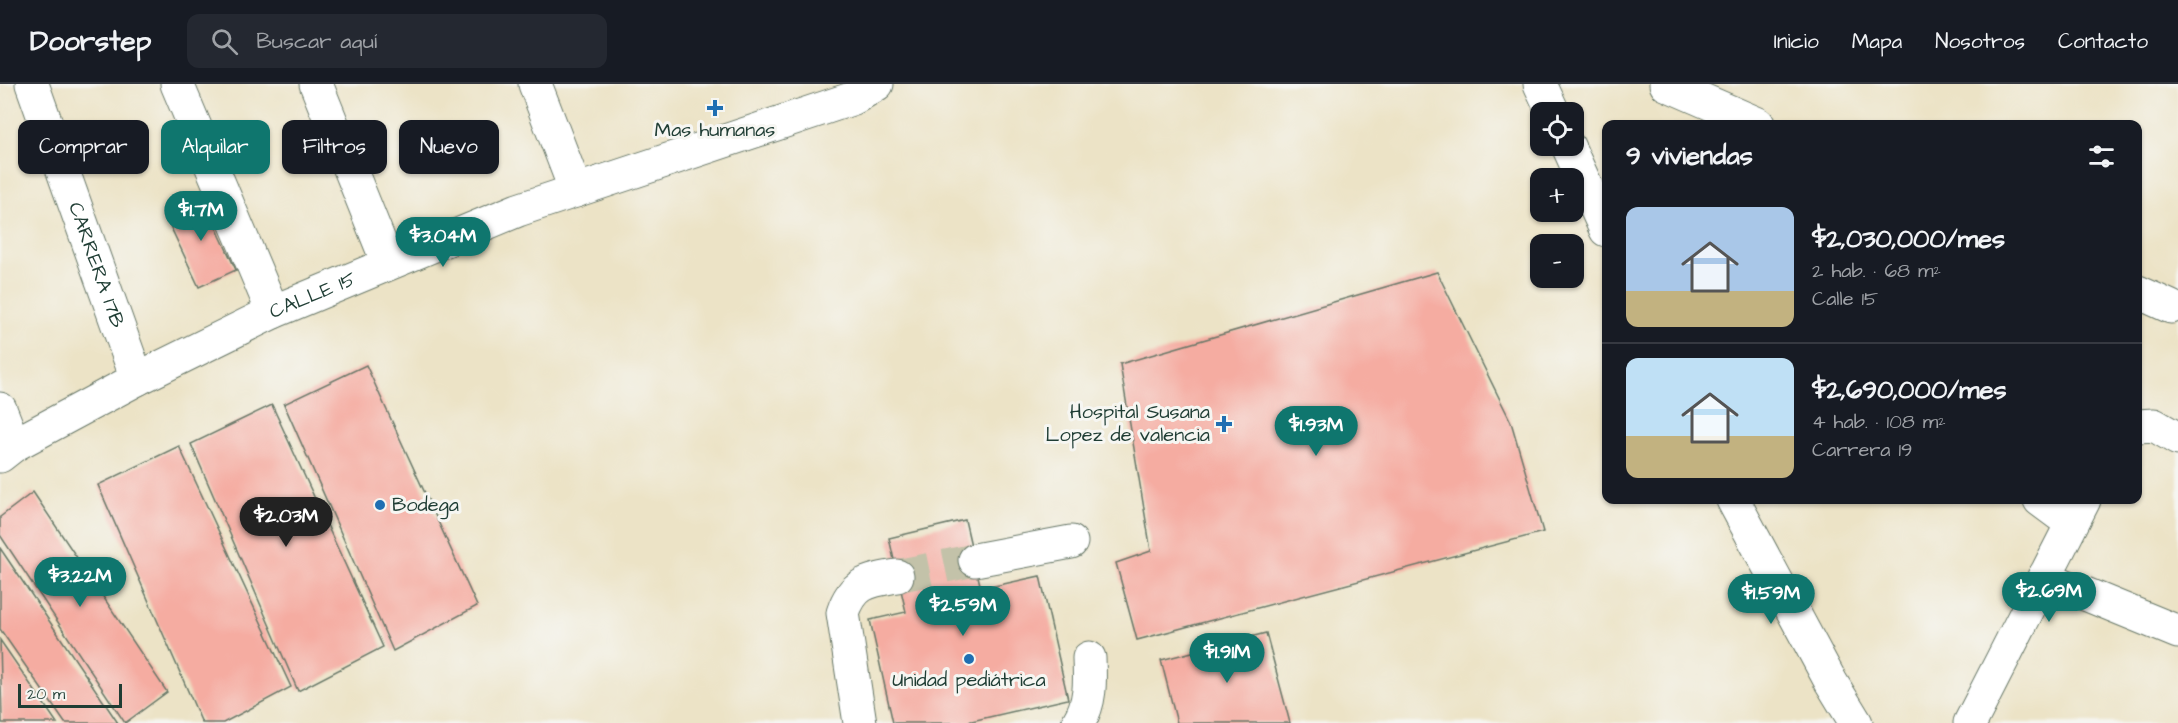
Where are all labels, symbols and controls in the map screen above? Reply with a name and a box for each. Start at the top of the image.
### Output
search box [187,14,607,68]
text: Doorstep [30,22,151,61]
icon: search [208,25,241,58]
text: Buscar aquí [256,26,377,57]
text: Inicio [1774,27,1819,56]
text: Mapa [1852,27,1902,56]
text: Nosotros [1935,27,2025,56]
text: Contacto [2058,27,2148,56]
marker: Mas humanas [708,101,722,115]
map controls [1530,102,1584,288]
button: locate [1530,102,1584,156]
place label: Mas humanas [655,116,775,144]
chip: Comprar [18,120,149,174]
chip: Alquilar [161,120,270,174]
chip: Filtros [282,120,387,174]
chip: Nuevo [399,120,499,174]
text: 9 viviendas [1626,138,1753,174]
icon: filters [2085,140,2118,173]
button: + [1530,168,1584,222]
pin: $1.7M [159,191,243,242]
text: $1.7M [178,196,224,224]
street label: CARRERA 17B [61,198,132,332]
pin: $3.04M [394,217,492,268]
text: $2,030,000/mes [1812,221,2005,257]
text: $3.04M [410,222,476,250]
icon: home [1674,231,1746,303]
button: − [1530,234,1584,288]
text: 2 hab. · 68 m² [1812,257,1941,285]
street label: CALLE 15 [265,265,360,326]
text: Calle 15 [1812,285,1878,313]
text: $2,690,000/mes [1812,372,2007,408]
icon: home [1674,382,1746,454]
place label: Hospital Susana Lopez de valencia [1046,398,1210,449]
pin: $1.93M [1267,406,1365,457]
text: 4 hab. · 108 m² [1812,408,1946,436]
text: $1.93M [1289,411,1343,439]
marker: Hospital Susana Lopez de valencia [1215,415,1233,433]
text: Carrera 19 [1812,436,1912,464]
place label: Bodega [392,491,459,520]
pin: $2.03M [237,497,335,548]
marker: Bodega [373,498,387,512]
text: $2.03M [254,502,318,530]
pin: $3.22M [31,557,129,608]
text: $3.22M [48,562,112,590]
pin: $2.69M [2000,572,2098,623]
pin: $1.59M [1722,574,1820,625]
text: $2.69M [2016,577,2082,605]
text: $1.59M [1742,579,1800,607]
pin: $2.59M [914,586,1012,637]
text: $2.59M [929,591,997,619]
pin: $1.91M [1178,633,1276,684]
text: $1.91M [1204,638,1251,666]
marker: Unidad pediátrica [962,652,976,666]
place label: Unidad pediátrica [892,666,1046,694]
scale bar [18,681,122,708]
text: 20 m [27,683,65,705]

